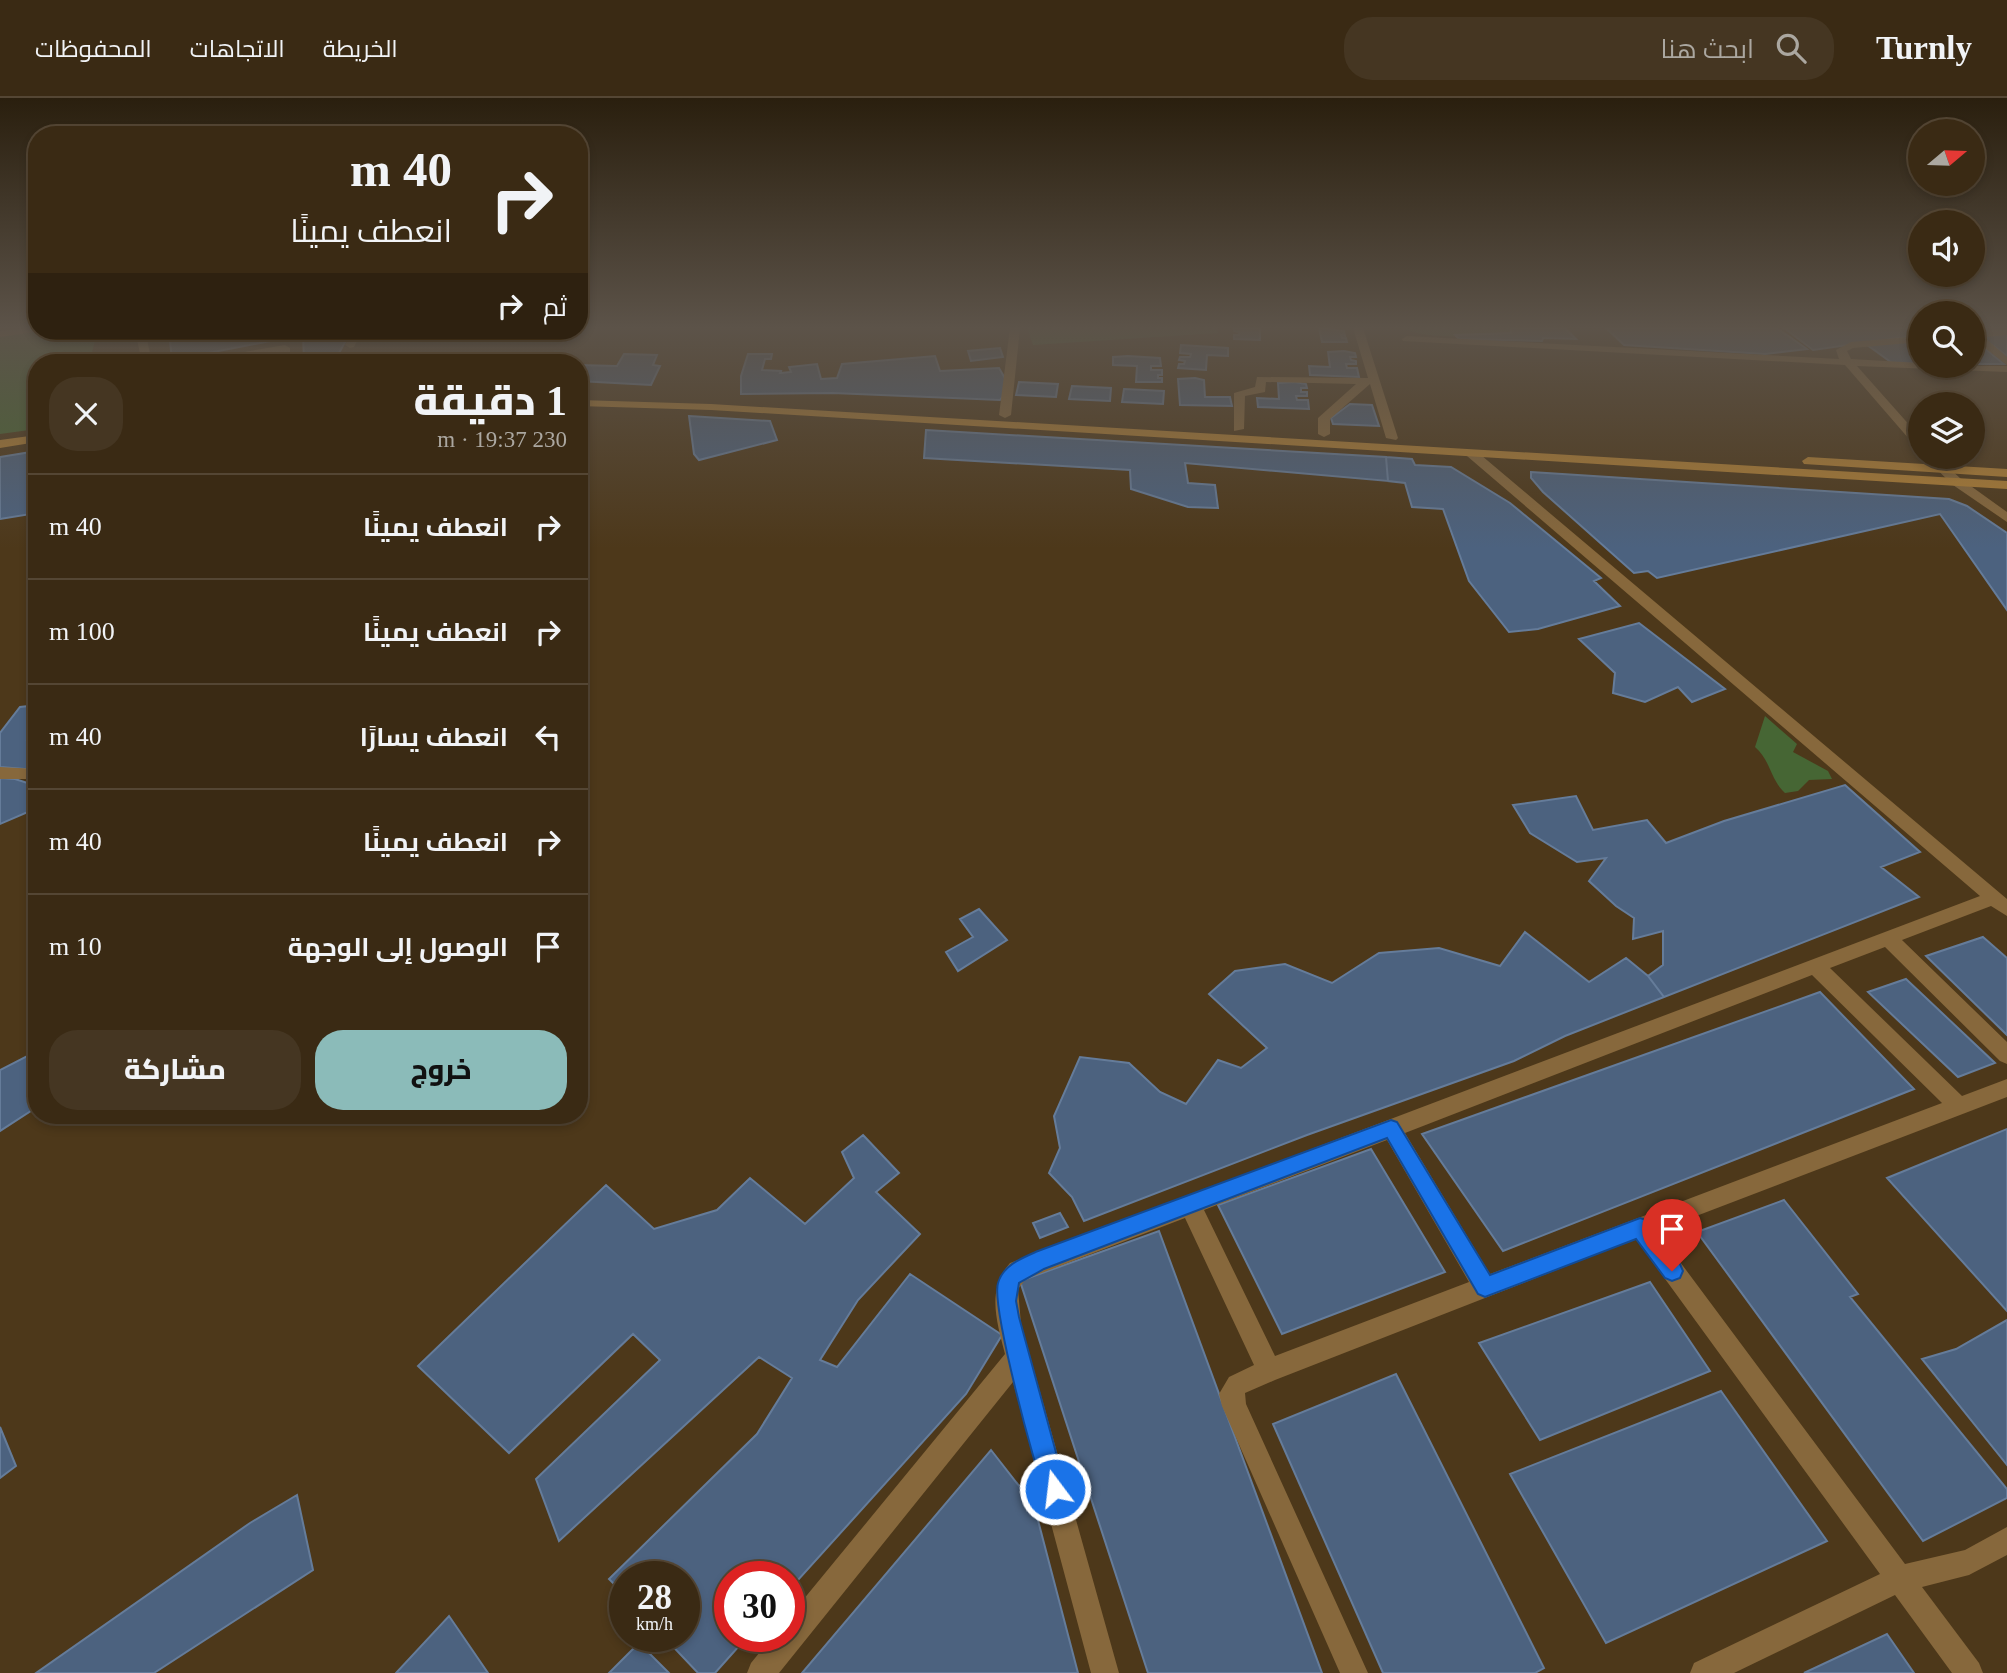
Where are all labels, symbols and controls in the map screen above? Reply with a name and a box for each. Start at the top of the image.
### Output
search box [1344,17,1834,80]
icon: search [1772,29,1810,67]
text: Turnly [1876,30,1972,66]
text: ابحث هنا [1661,35,1754,64]
text: المحفوظات [35,36,152,62]
text: الاتجاهات [190,36,285,62]
text: الخريطة [323,36,398,62]
north arrow [1908,119,1984,196]
map controls [1908,119,1985,469]
text: 40 m [350,142,452,197]
icon: right [476,154,567,245]
button: sound [1908,210,1985,287]
text: انعطف يمينًا [290,213,452,249]
icon: right [491,287,529,325]
text: ثم [543,293,567,322]
button: search [1908,301,1985,378]
button: close [49,377,123,451]
text: 1 دقيقة [414,378,567,424]
button: layers [1908,392,1985,469]
text: 230 m · 19:37 [437,427,567,452]
icon: right [529,508,567,546]
text: 40 m [49,512,102,541]
text: انعطف يمينًا [363,513,508,542]
icon: right [529,613,567,651]
text: 100 m [49,617,115,646]
text: انعطف يمينًا [363,618,508,647]
icon: left [529,718,567,756]
text: 40 m [49,722,102,751]
text: انعطف يسارًا [360,723,508,752]
icon: right [529,823,567,861]
text: 40 m [49,827,102,856]
text: انعطف يمينًا [363,828,508,857]
icon: arrive [529,928,567,966]
text: 10 m [49,932,102,961]
text: الوصول إلى الوجهة [288,933,508,962]
button: مشاركة [49,1030,301,1110]
button: خروج [315,1030,567,1110]
pin [1642,1199,1702,1271]
icon: arrive [1653,1210,1691,1248]
position arrow [1018,1452,1092,1526]
speed limit sign: 30 [714,1561,805,1652]
text: 28 [637,1578,672,1617]
text: km/h [636,1614,673,1634]

